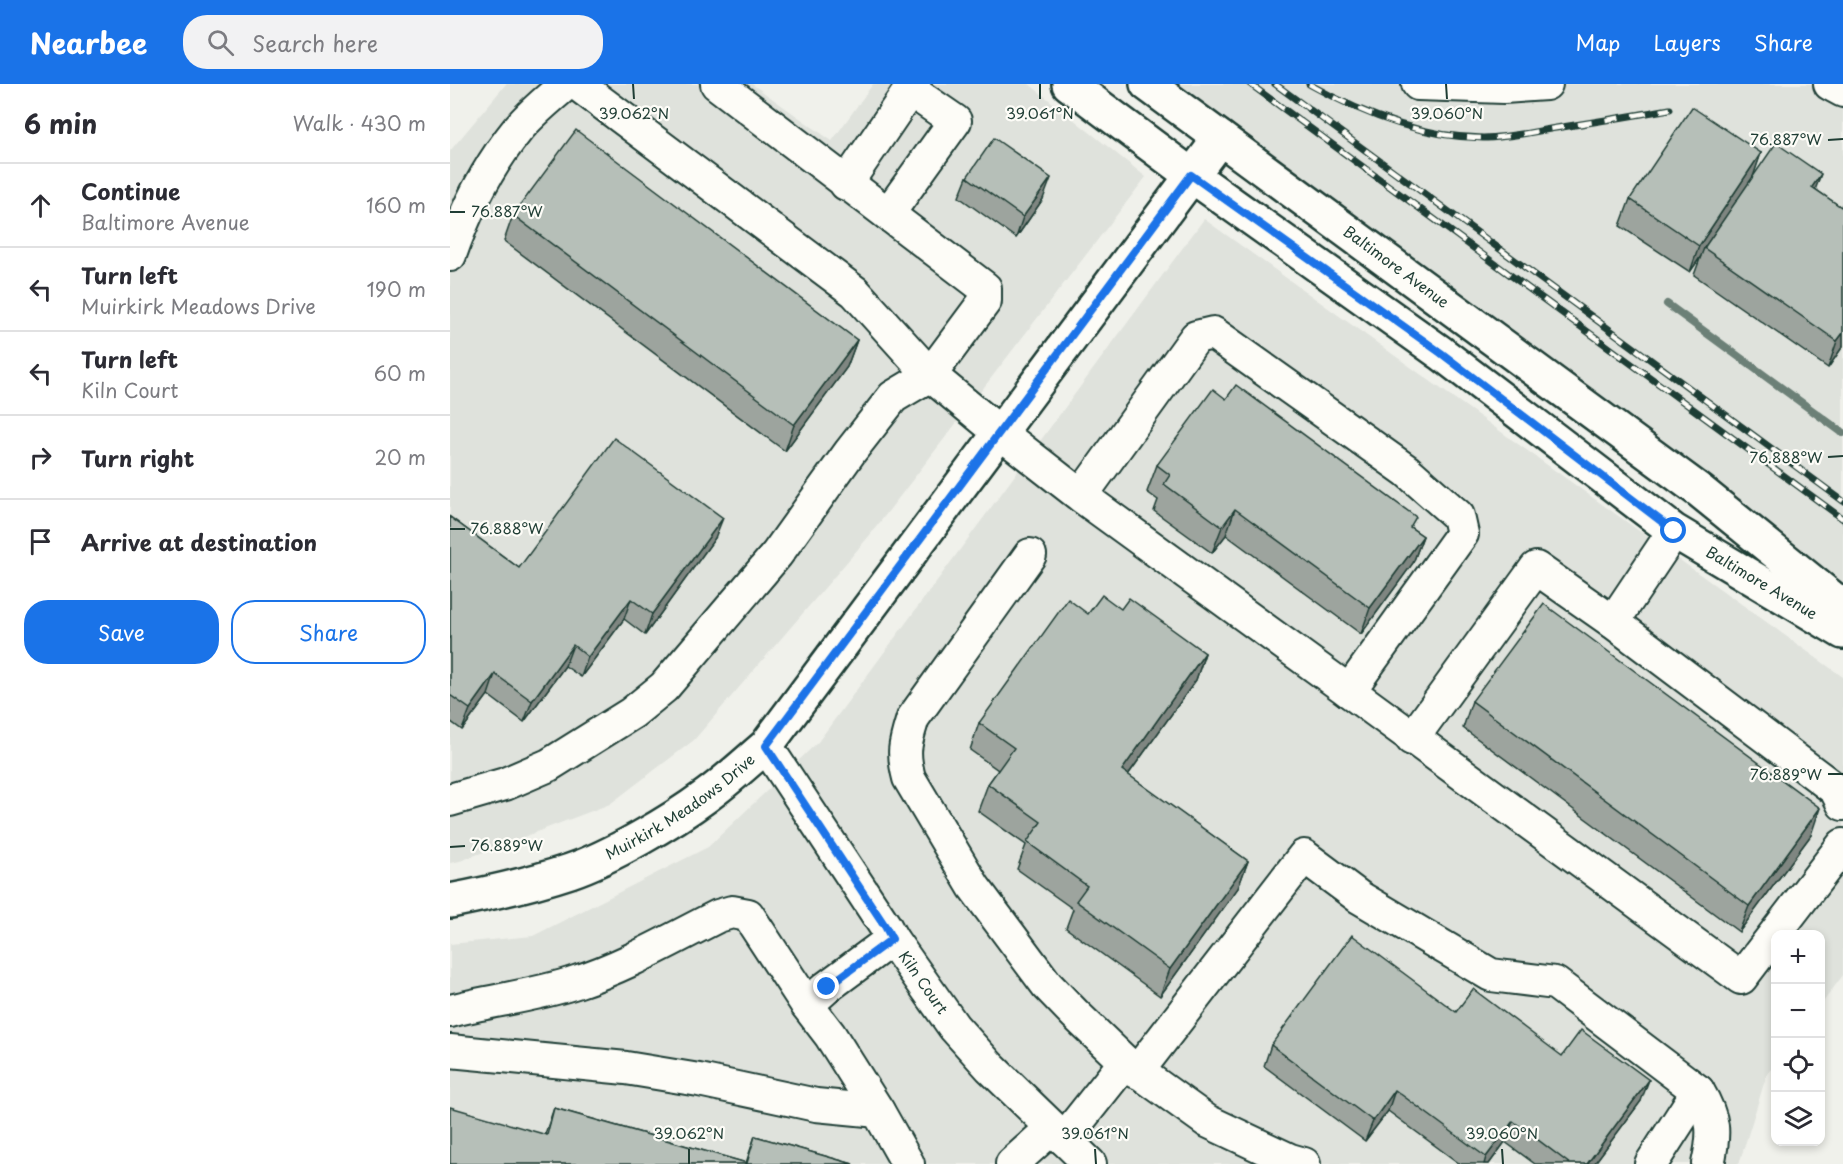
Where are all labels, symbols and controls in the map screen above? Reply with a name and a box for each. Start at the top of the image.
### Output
search box [183,15,603,69]
text: Nearbee [30,21,147,64]
icon: search [204,26,237,59]
text: Search here [252,26,378,59]
text: Map [1576,26,1620,58]
text: Layers [1653,26,1721,58]
text: Share [1754,26,1813,58]
text: 39.062°N [599,101,669,124]
text: 39.061°N [1006,101,1074,124]
text: 39.060°N [1411,101,1483,124]
text: 6 min [24,104,97,143]
text: Walk · 430 m [293,108,426,138]
text: 76.887°W [1750,127,1822,150]
text: Continue [81,174,180,207]
icon: ahead [24,189,57,222]
text: 160 m [366,190,426,220]
text: 76.887°W [471,199,543,222]
text: Baltimore Avenue [81,207,250,237]
street label: Baltimore Avenue [1339,219,1455,313]
text: Turn left [81,258,178,291]
icon: left [24,273,57,306]
text: 190 m [367,274,426,304]
text: Muirkirk Meadows Drive [81,291,316,321]
text: Turn left [81,342,178,375]
icon: left [24,357,57,390]
text: 60 m [374,358,426,388]
text: Kiln Court [81,375,178,405]
icon: right [24,441,57,474]
text: Turn right [81,441,194,474]
text: 20 m [374,442,426,472]
text: 76.888°W [1750,445,1823,468]
text: 76.888°W [471,516,544,539]
route start [1660,517,1686,543]
icon: arrive [24,525,57,558]
text: Arrive at destination [81,525,317,558]
street label: Baltimore Avenue [1702,540,1822,624]
button: Save [24,600,219,664]
button: Share [231,600,426,664]
street label: Muirkirk Meadows Drive [601,748,759,865]
text: 76.889°W [1750,762,1823,785]
text: 76.889°W [471,833,544,856]
map controls [1771,930,1825,1146]
button: + [1771,930,1825,984]
street label: Kiln Court [894,945,954,1018]
route end [813,973,839,999]
button: − [1771,984,1825,1038]
button: locate [1771,1038,1825,1092]
button: layers [1771,1092,1825,1146]
text: 39.062°N [654,1121,724,1144]
text: 39.061°N [1061,1121,1129,1144]
text: 39.060°N [1466,1121,1538,1144]

